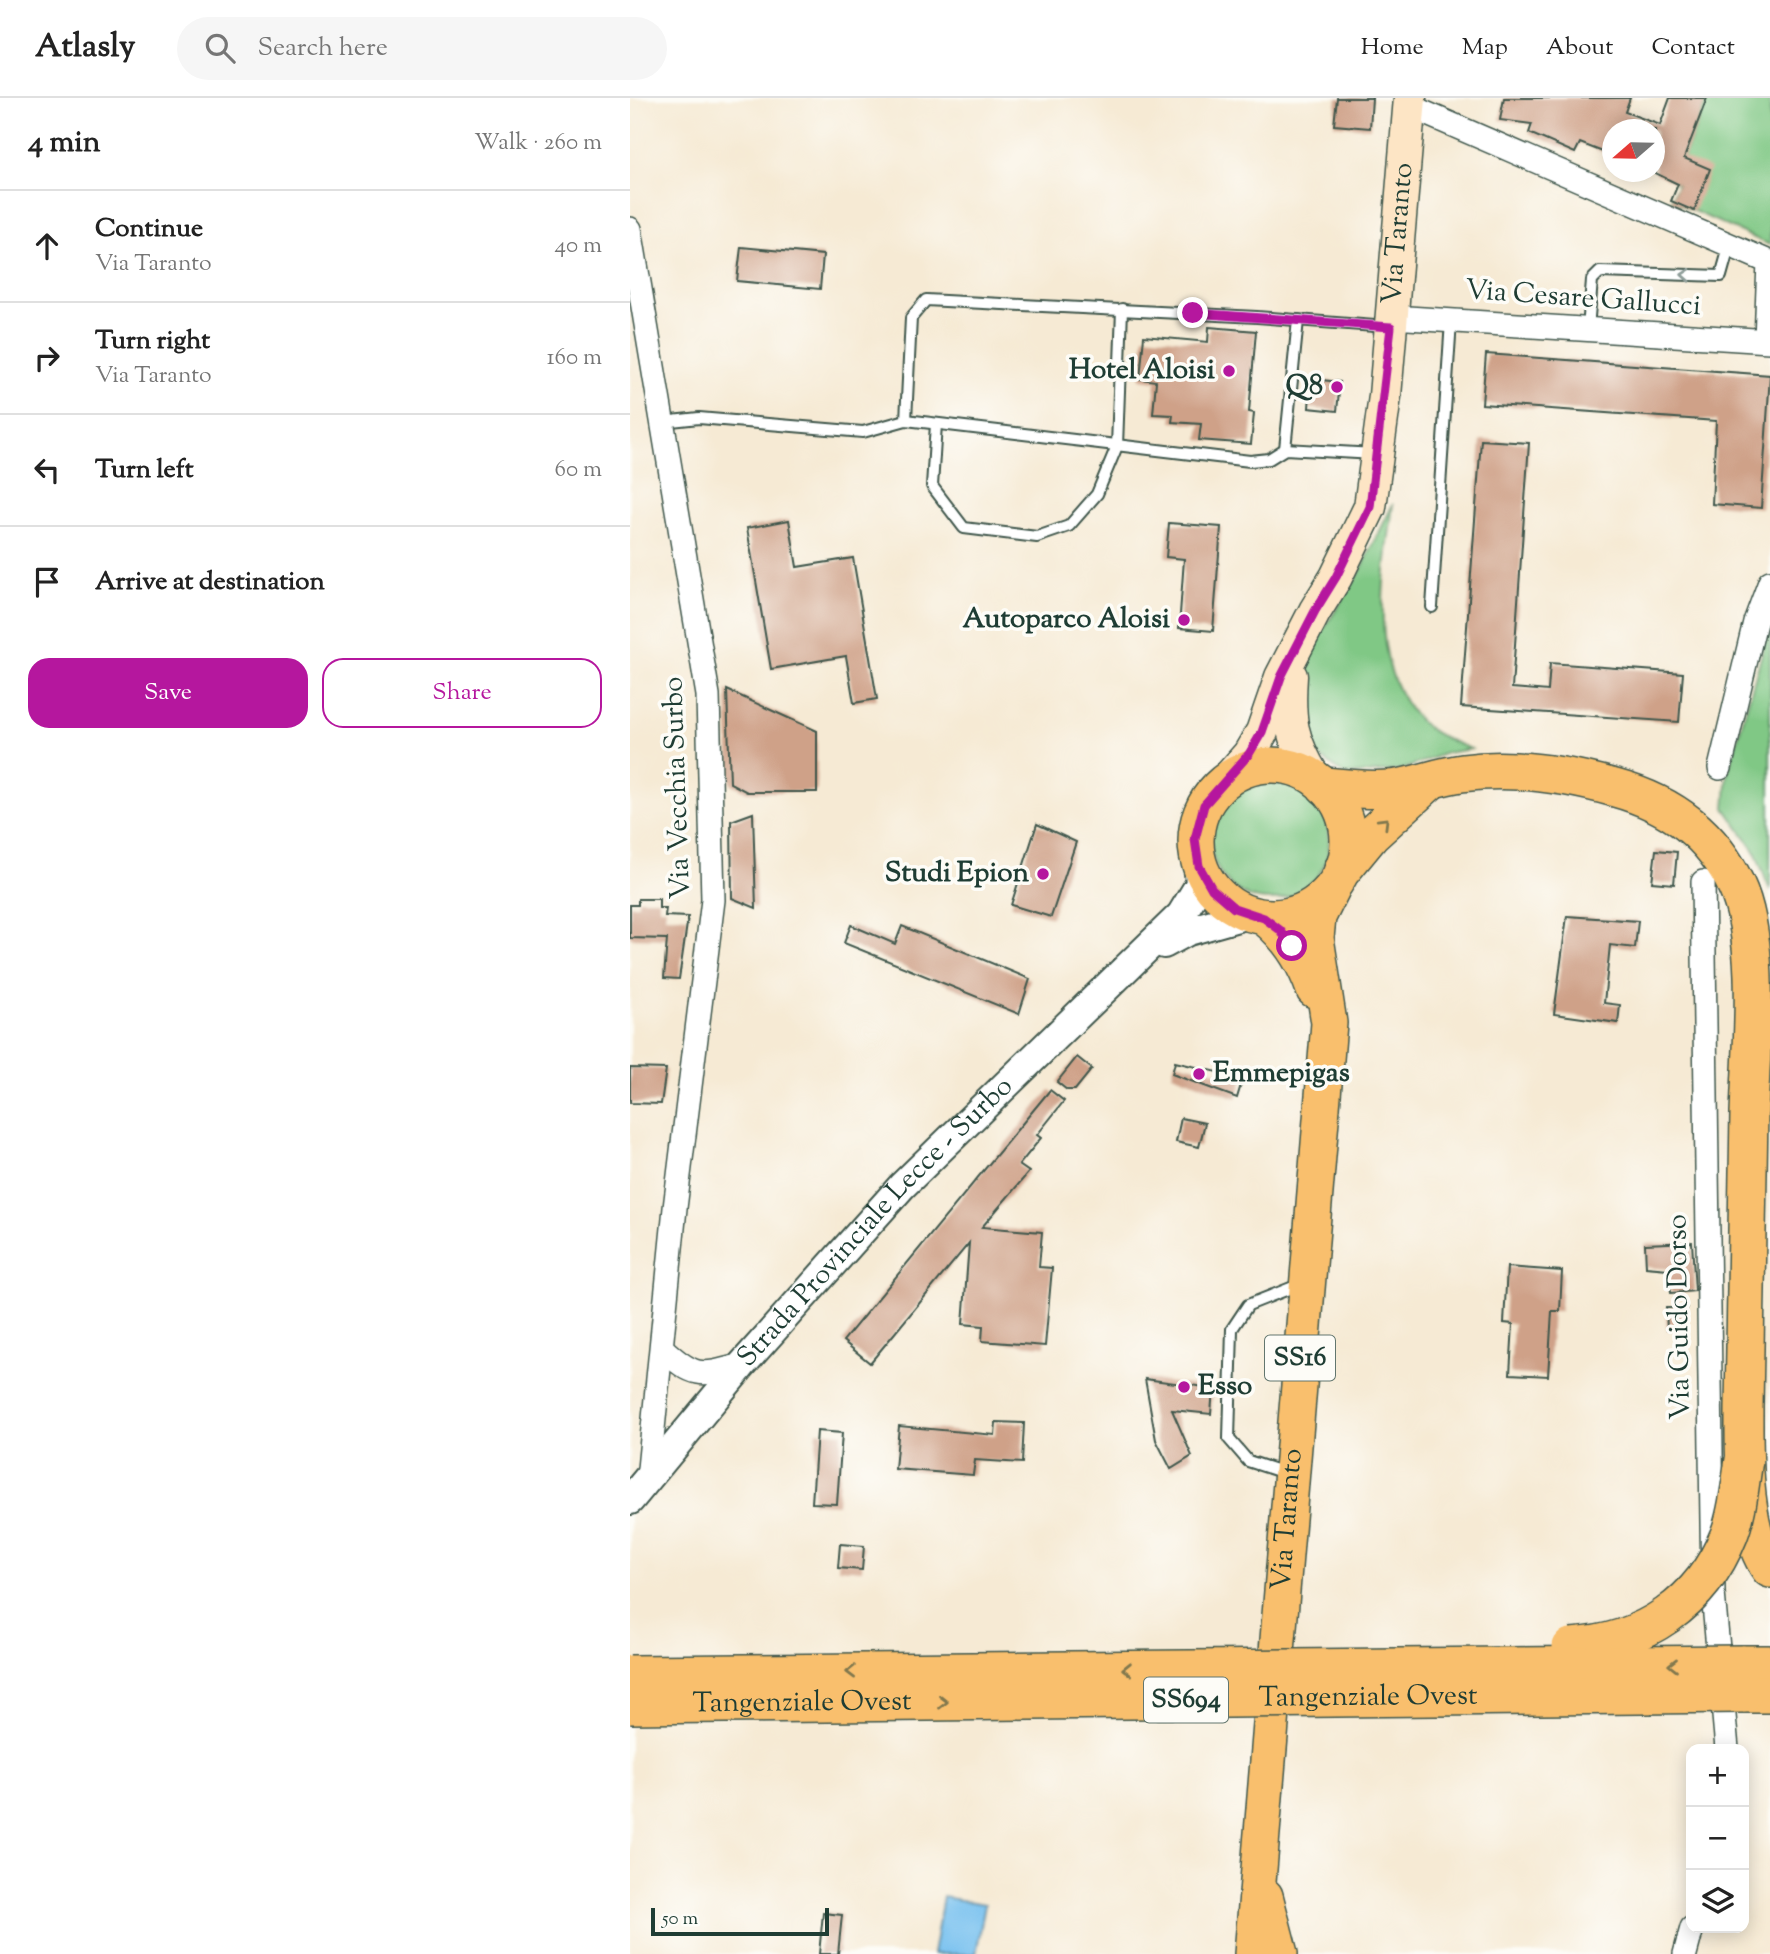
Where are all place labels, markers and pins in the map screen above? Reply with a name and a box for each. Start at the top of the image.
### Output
place label: Hotel Aloisi [1069,351,1215,391]
marker: Hotel Aloisi [1221,363,1237,379]
place label: Q8 [1286,367,1323,407]
marker: Q8 [1329,379,1345,395]
place label: Autoparco Aloisi [962,600,1170,640]
marker: Autoparco Aloisi [1176,612,1192,628]
place label: Studi Epion [885,854,1029,894]
marker: Studi Epion [1035,866,1051,882]
place label: Emmepigas [1213,1054,1350,1094]
marker: Emmepigas [1191,1066,1207,1082]
place label: Esso [1198,1367,1252,1407]
marker: Esso [1176,1379,1192,1395]

